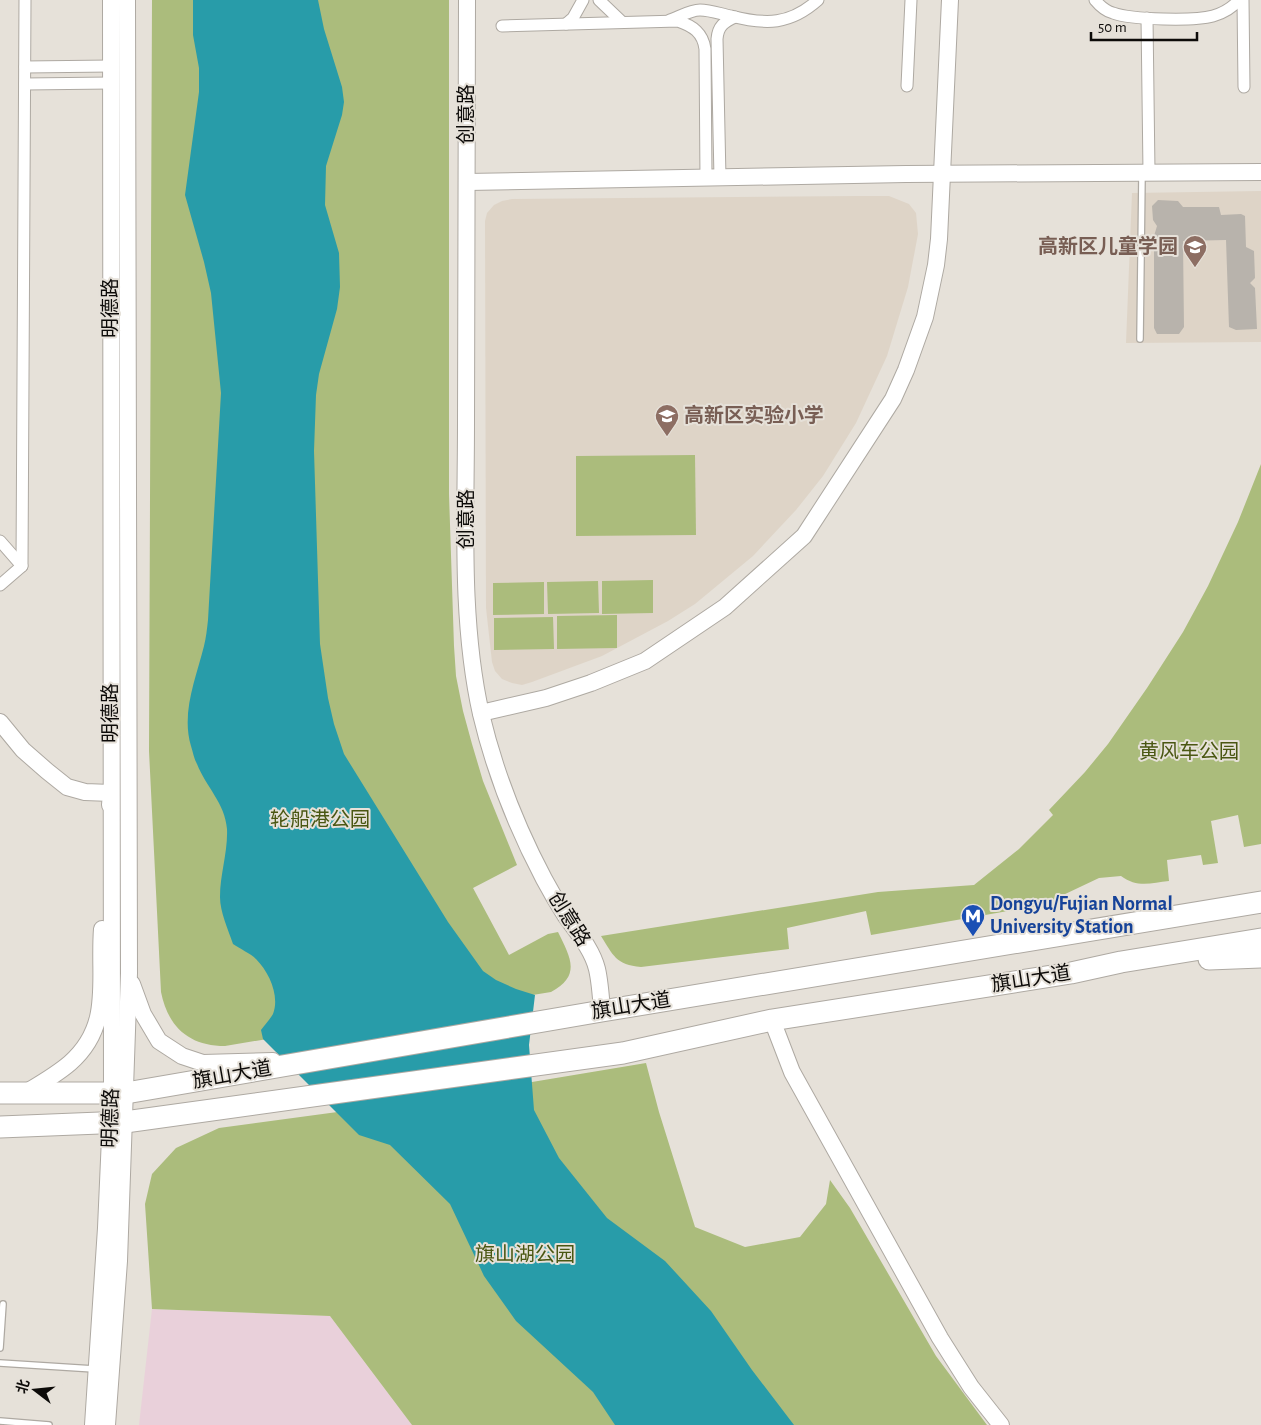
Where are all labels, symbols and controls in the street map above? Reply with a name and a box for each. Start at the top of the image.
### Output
scale bar [1091,10,1197,42]
text: 50 m [1098,20,1127,35]
street label: 创意路 [455,84,477,144]
school or university icon: 高新区儿童学园 [1182,234,1208,268]
place label: 高新区儿童学园 [1038,235,1178,257]
street label: 明德路 [100,278,121,338]
school or university icon: 高新区实验小学 [654,403,680,437]
place label: 高新区实验小学 [684,404,824,426]
street label: 创意路 [455,489,477,549]
street label: 明德路 [100,683,121,743]
park label: 黄风车公园 [1139,741,1239,762]
park label: 轮船港公园 [270,809,370,830]
street label: 创意路 [545,887,595,950]
place label: Dongyu/Fujian Normal University Station [990,894,1173,937]
metro station icon: Dongyu/Fujian Normal University Station [960,903,986,937]
street label: 旗山大道 [990,961,1072,995]
street label: 旗山大道 [590,988,672,1022]
street label: 旗山大道 [191,1056,273,1092]
street label: 明德路 [99,1088,122,1148]
park label: 旗山湖公园 [475,1243,575,1265]
north arrow [10,1365,60,1415]
text: 北 [14,1378,32,1395]

